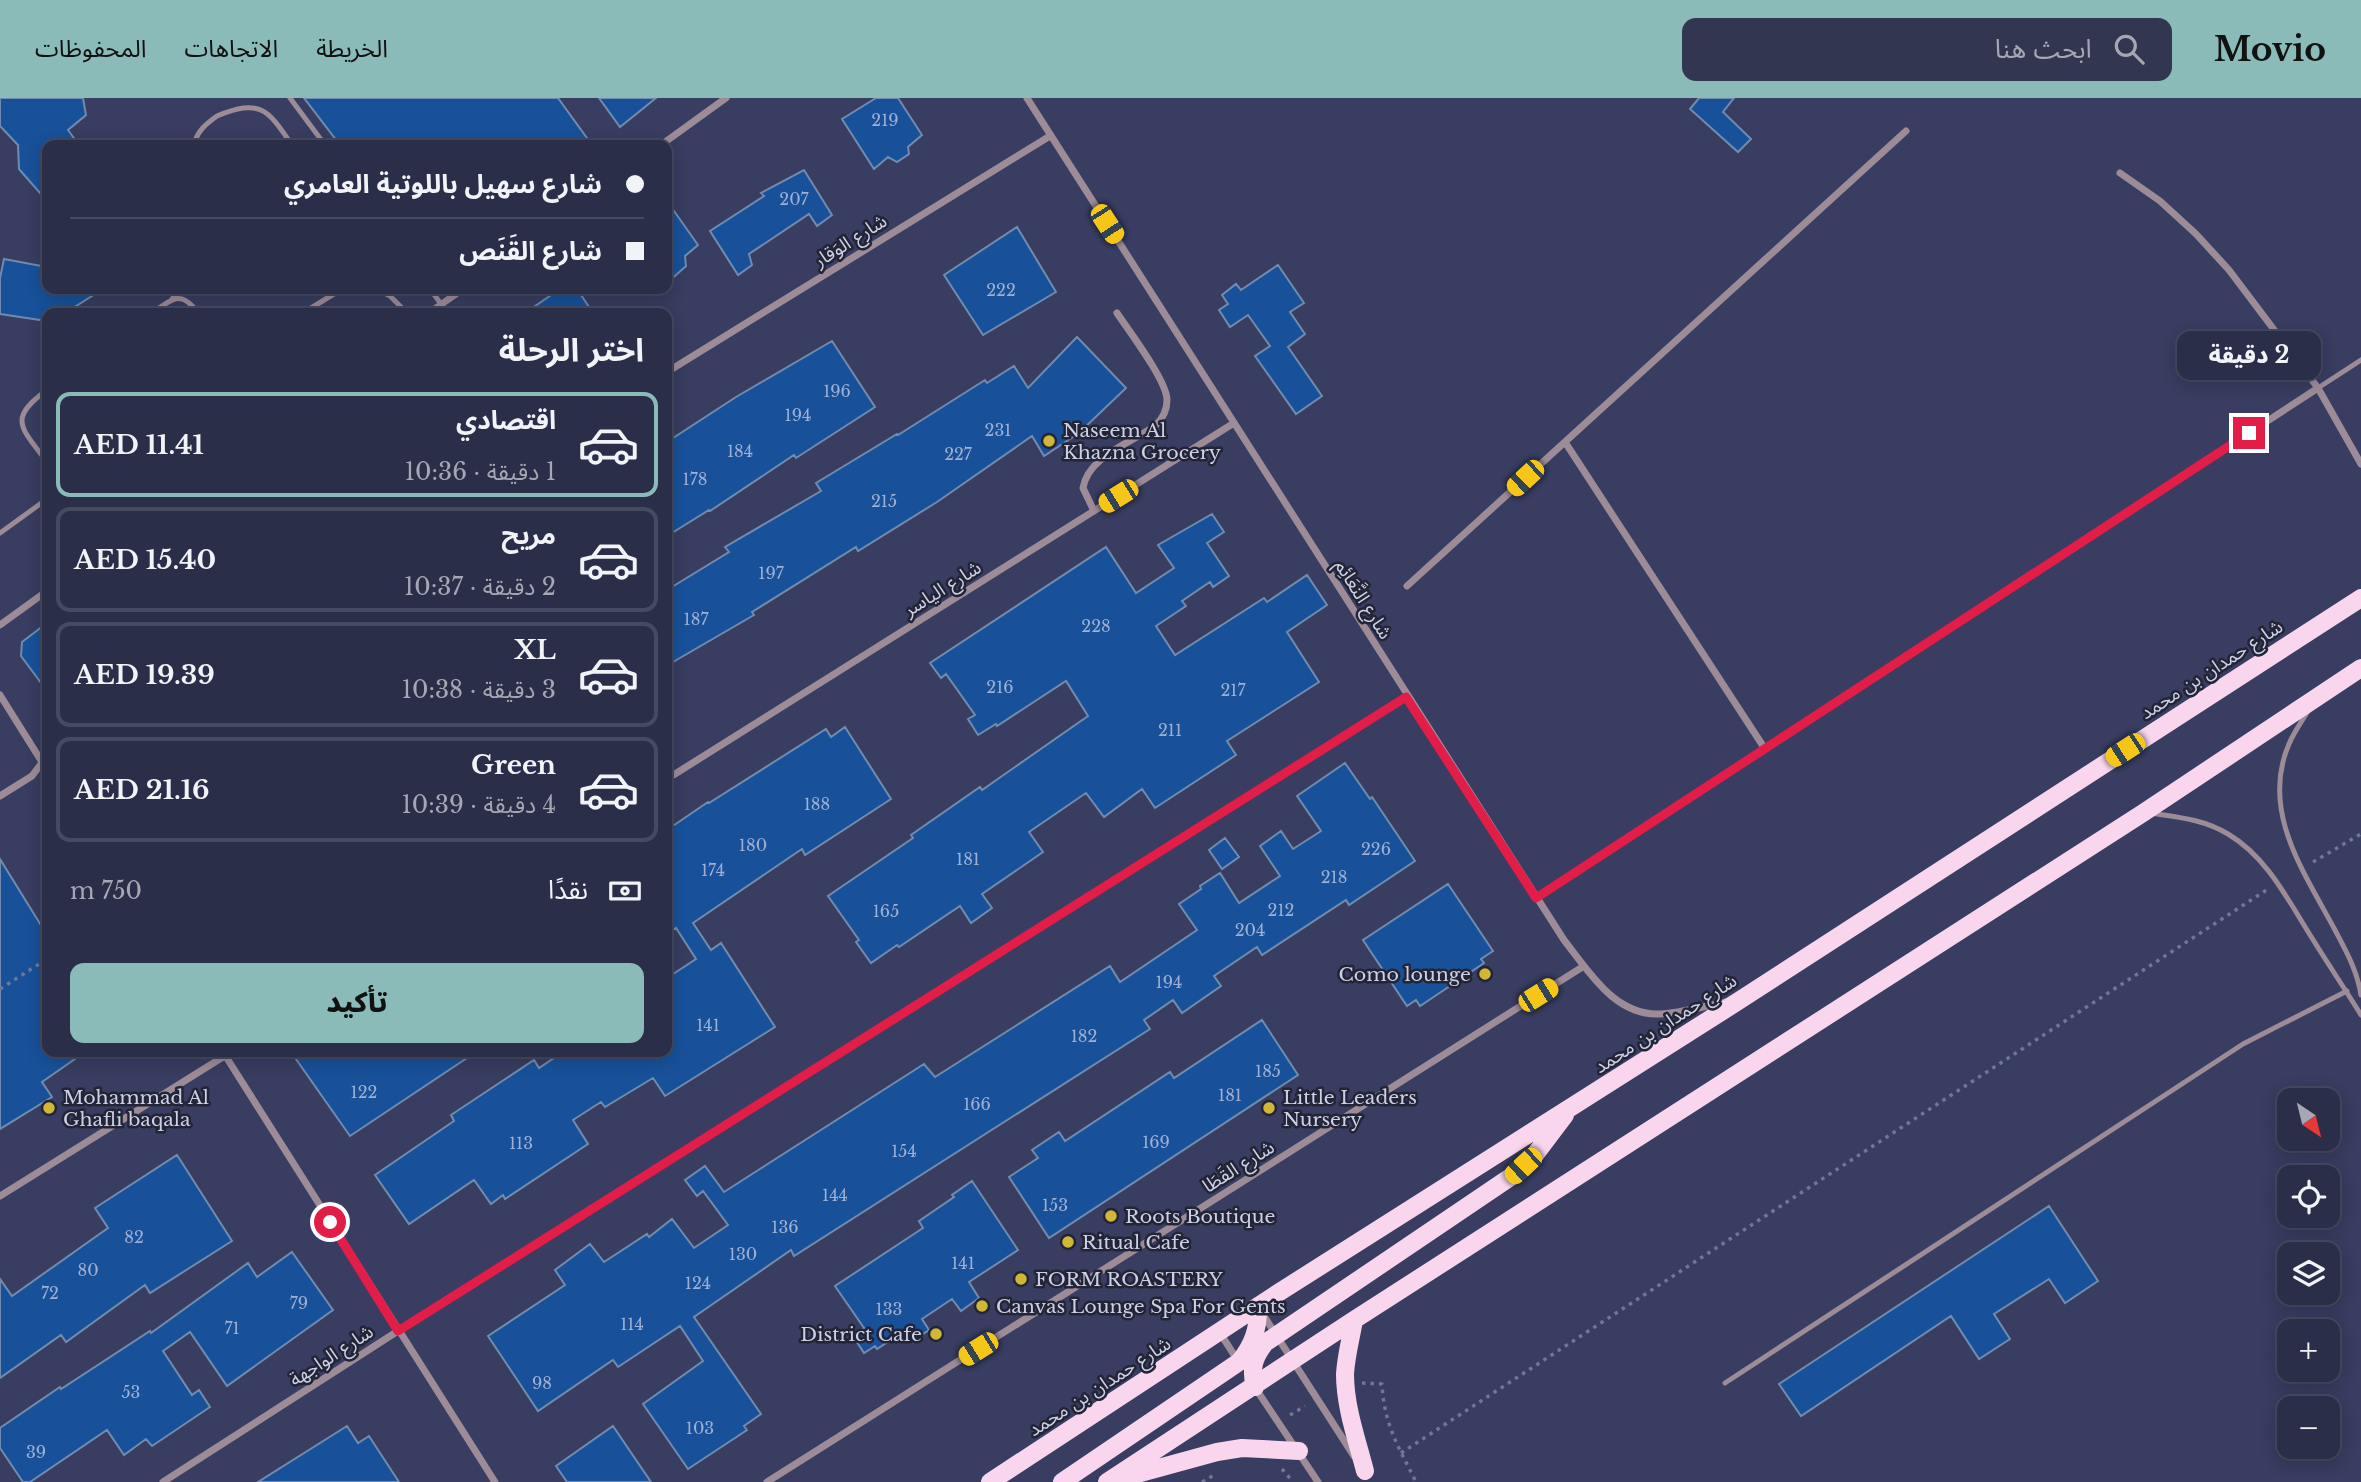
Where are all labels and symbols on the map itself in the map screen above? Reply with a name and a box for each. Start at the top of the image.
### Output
house number: 219 [871,110,899,130]
house number: 207 [779,189,810,209]
car [1087,201,1128,247]
street label: شارع الوَقار [809,209,892,274]
house number: 222 [986,280,1016,300]
callout: 2 دقيقة [2177,331,2321,380]
house number: 196 [823,381,851,401]
house number: 194 [785,405,811,425]
route end [2233,417,2265,449]
place label: Naseem Al Khazna Grocery [1063,419,1221,464]
house number: 231 [985,420,1011,440]
marker: Naseem Al Khazna Grocery [1041,433,1057,449]
house number: 184 [727,441,753,461]
house number: 227 [944,444,973,464]
car [1503,456,1548,500]
house number: 178 [683,469,707,489]
car [1095,476,1142,516]
house number: 215 [871,491,897,511]
street label: شارع النَّعَائِم [1328,555,1397,645]
street label: شارع الياسر [898,556,986,623]
house number: 197 [758,563,785,583]
house number: 187 [684,609,709,629]
street label: شارع حمدان بن محمد [2136,615,2288,726]
house number: 228 [1081,616,1111,636]
house number: 216 [986,677,1014,697]
house number: 217 [1220,680,1246,700]
house number: 211 [1158,720,1182,740]
car [2102,730,2149,770]
house number: 188 [804,794,830,814]
house number: 180 [739,835,767,855]
house number: 226 [1361,839,1391,859]
house number: 181 [956,849,980,869]
house number: 174 [701,860,725,880]
house number: 218 [1321,867,1347,887]
house number: 212 [1268,900,1294,920]
house number: 165 [873,901,899,921]
house number: 204 [1235,920,1265,940]
place label: Como lounge [1338,963,1471,986]
marker: Como lounge [1477,966,1493,982]
street label: شارع حمدان بن محمد [1590,969,1742,1080]
house number: 194 [1156,972,1182,992]
car [1515,975,1562,1015]
house number: 141 [696,1015,720,1035]
house number: 182 [1071,1026,1097,1046]
house number: 185 [1255,1061,1281,1081]
house number: 122 [351,1082,377,1102]
house number: 181 [1218,1085,1242,1105]
place label: Mohammad Al Ghafli baqala [63,1086,209,1131]
place label: Little Leaders Nursery [1283,1086,1417,1131]
north arrow [2277,1088,2340,1152]
house number: 166 [963,1094,991,1114]
marker: Mohammad Al Ghafli baqala [41,1100,57,1116]
marker: Little Leaders Nursery [1261,1100,1277,1116]
house number: 169 [1142,1132,1170,1152]
house number: 113 [509,1133,533,1153]
street label: شارع القَطَا [1198,1135,1279,1199]
house number: 154 [891,1141,917,1161]
car [1501,1144,1546,1188]
house number: 144 [822,1185,848,1205]
house number: 153 [1042,1195,1068,1215]
place label: Roots Boutique [1125,1205,1275,1228]
route start [314,1206,346,1238]
marker: Roots Boutique [1103,1208,1119,1224]
house number: 136 [771,1217,799,1237]
house number: 82 [124,1227,144,1247]
place label: Ritual Cafe [1082,1231,1190,1254]
marker: Ritual Cafe [1060,1234,1076,1250]
house number: 130 [729,1244,757,1264]
house number: 141 [951,1253,975,1273]
house number: 80 [77,1260,99,1280]
place label: FORM ROASTERY [1035,1268,1223,1291]
marker: FORM ROASTERY [1013,1271,1029,1287]
house number: 124 [685,1273,711,1293]
house number: 72 [41,1283,59,1303]
house number: 79 [290,1293,308,1313]
place label: Canvas Lounge Spa For Gents [996,1295,1286,1318]
marker: Canvas Lounge Spa For Gents [974,1298,990,1314]
house number: 133 [876,1299,902,1319]
house number: 114 [620,1314,644,1334]
house number: 71 [224,1318,240,1338]
street label: شارع الواجهة [285,1320,379,1393]
place label: District Cafe [800,1323,922,1346]
marker: District Cafe [928,1326,944,1342]
car [955,1329,1002,1369]
street label: شارع حمدان بن محمد [1024,1332,1176,1443]
house number: 98 [532,1373,552,1393]
house number: 53 [122,1382,140,1402]
house number: 103 [686,1418,714,1438]
house number: 39 [26,1442,46,1462]

